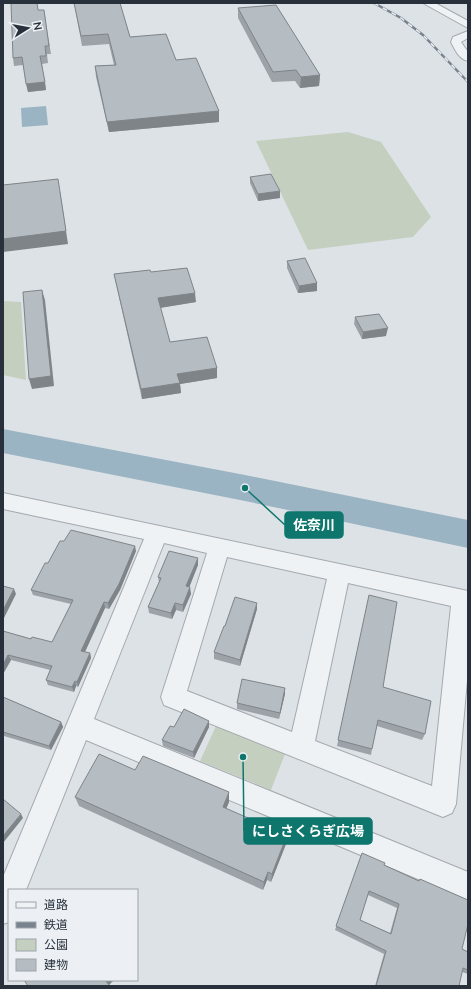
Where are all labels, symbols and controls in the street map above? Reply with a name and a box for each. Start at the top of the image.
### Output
north arrow [8,8,48,48]
text: N [29,21,45,32]
callout: 佐奈川 [285,512,343,538]
text: 佐奈川 [293,516,335,535]
callout: にしさくらぎ広場 [244,818,372,844]
text: にしさくらぎ広場 [252,822,364,841]
legend [8,889,138,981]
text: 道路 [44,897,68,913]
text: 鉄道 [44,917,68,933]
text: 公園 [44,937,68,953]
text: 建物 [44,957,68,973]

